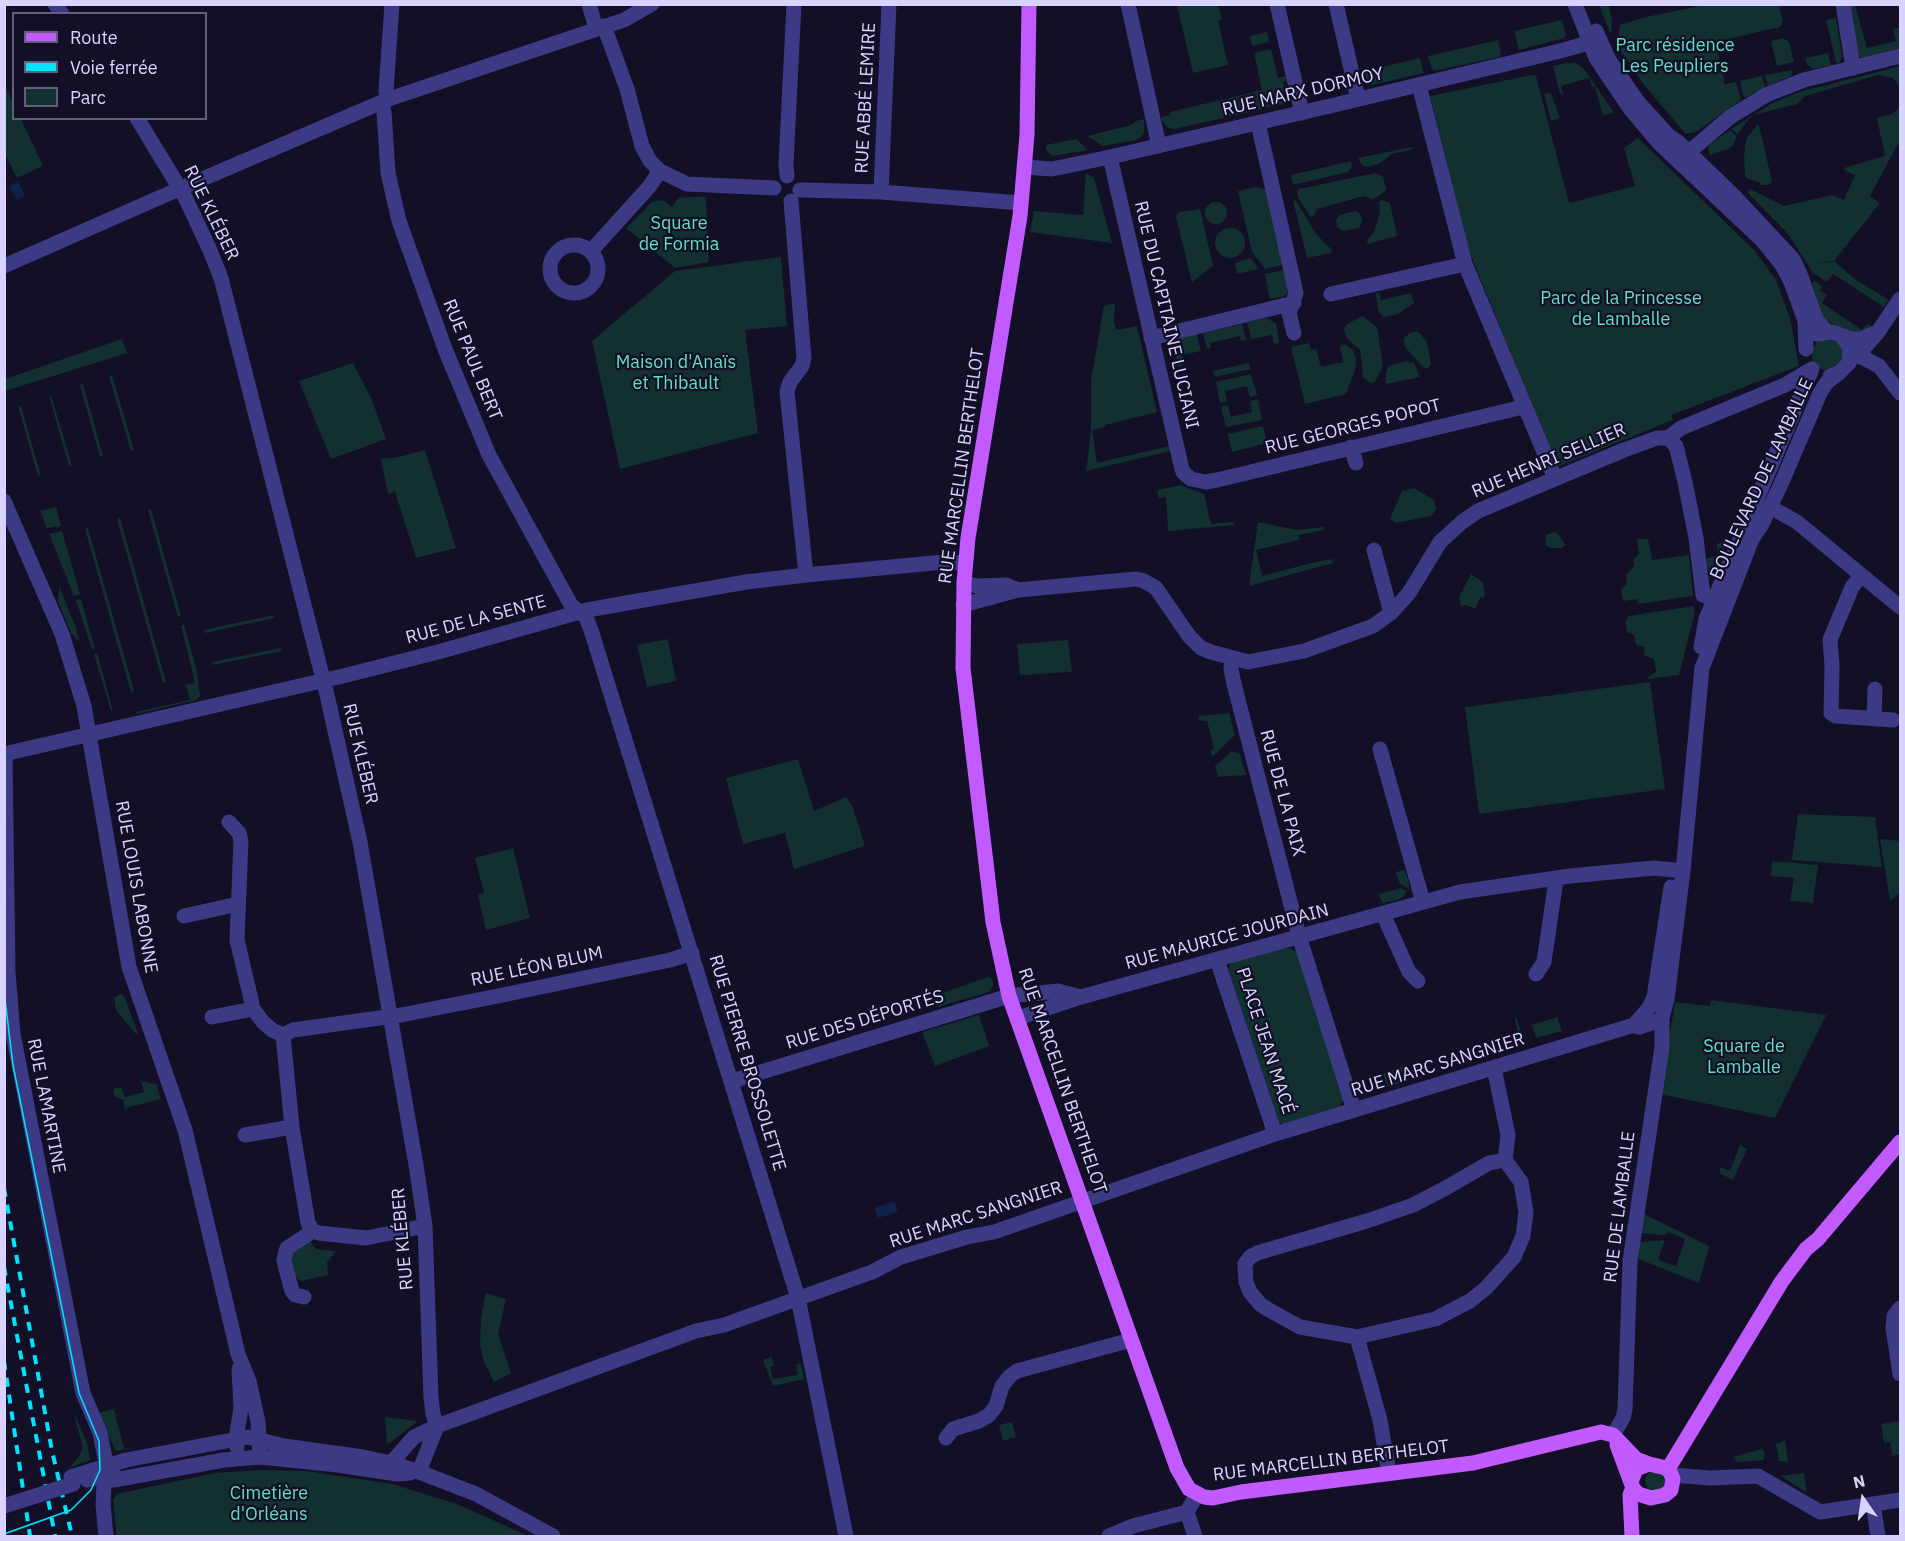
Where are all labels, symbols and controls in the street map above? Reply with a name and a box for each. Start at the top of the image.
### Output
legend [12,12,207,120]
street label: RUE ABBÉ LEMIRE [851,22,881,174]
text: Route [70,26,118,49]
park label: Parc résidence Les Peupliers [1615,35,1735,78]
text: Voie ferrée [70,56,158,79]
street label: RUE MARX DORMOY [1220,63,1386,121]
text: Parc [70,86,106,109]
street label: RUE KLÉBER [179,162,243,264]
street label: RUE DU CAPITAINE LUCIANI [1129,199,1203,431]
park label: Square de Formia [639,213,719,256]
park label: Parc de la Princesse de Lamballe [1540,288,1702,330]
street label: RUE PAUL BERT [438,296,506,424]
street label: RUE MARCELLIN BERTHELOT [935,347,989,585]
park label: Maison d'Anaïs et Thibault [616,352,736,394]
street label: BOULEVARD DE LAMBALLE [1706,375,1818,583]
street label: RUE GEORGES POPOT [1263,395,1443,459]
street label: RUE HENRI SELLIER [1469,419,1629,503]
street label: RUE DE LA SENTE [403,591,549,649]
street label: RUE KLÉBER [338,701,382,807]
street label: RUE DE LA PAIX [1255,727,1309,859]
street label: RUE LOUIS LABONNE [110,799,162,975]
street label: RUE MAURICE JOURDAIN [1123,899,1331,975]
street label: RUE LÉON BLUM [469,942,605,992]
street label: RUE PIERRE BROSSOLETTE [704,952,790,1174]
street label: RUE MARCELLIN BERTHELOT [1013,965,1111,1197]
street label: PLACE JEAN MACÉ [1231,965,1299,1117]
street label: RUE DES DÉPORTÉS [783,986,947,1054]
street label: RUE MARC SANGNIER [1349,1028,1527,1102]
park label: Square de Lamballe [1703,1036,1785,1078]
street label: RUE LAMARTINE [22,1037,70,1175]
street label: RUE DE LAMBALLE [1600,1130,1640,1284]
street label: RUE MARC SANGNIER [887,1177,1065,1253]
street label: RUE KLÉBER [388,1187,418,1291]
street label: RUE MARCELLIN BERTHELOT [1212,1436,1450,1486]
north arrow [1833,1469,1893,1529]
text: N [1851,1470,1867,1493]
park label: Cimetière d'Orléans [230,1483,308,1526]

